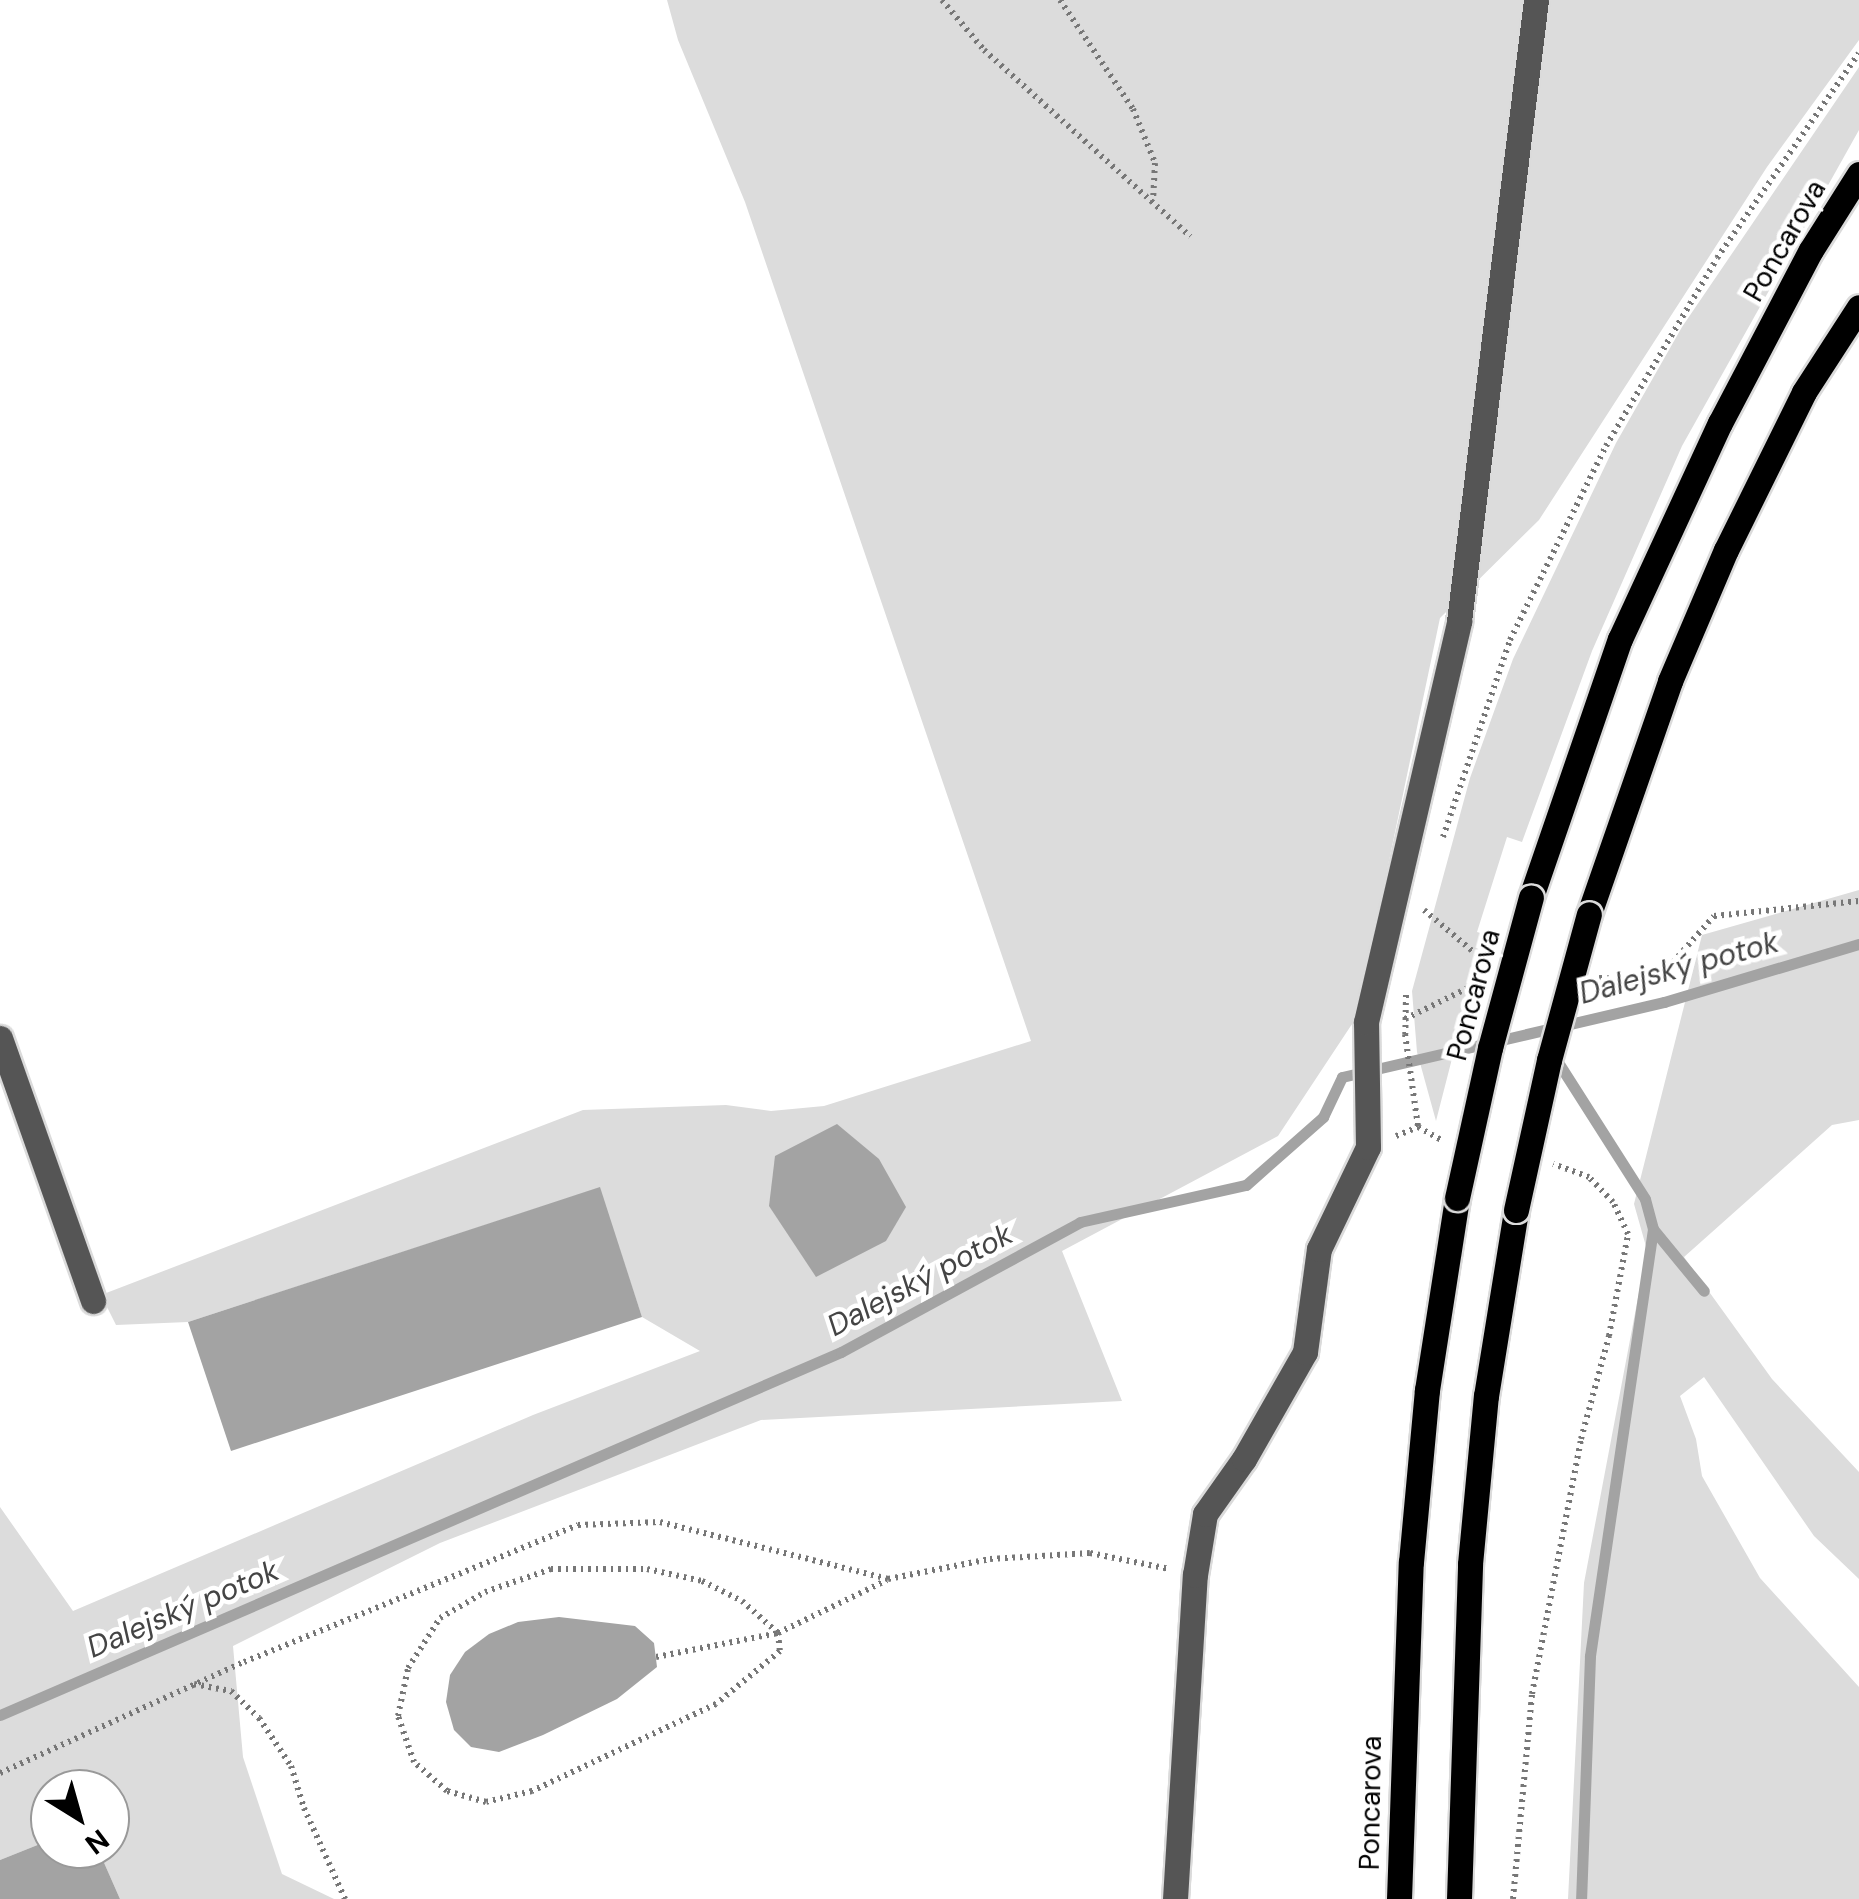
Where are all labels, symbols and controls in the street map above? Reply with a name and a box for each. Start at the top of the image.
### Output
street label: Poncarova [1737,174,1833,308]
water label: Dalejský potok [1575,924,1783,1012]
street label: Poncarova [1440,926,1508,1064]
water label: Dalejský potok [821,1216,1019,1344]
water label: Dalejský potok [82,1552,284,1666]
street label: Poncarova [1353,1736,1389,1870]
north arrow [30,1769,130,1869]
text: N [78,1821,116,1863]

